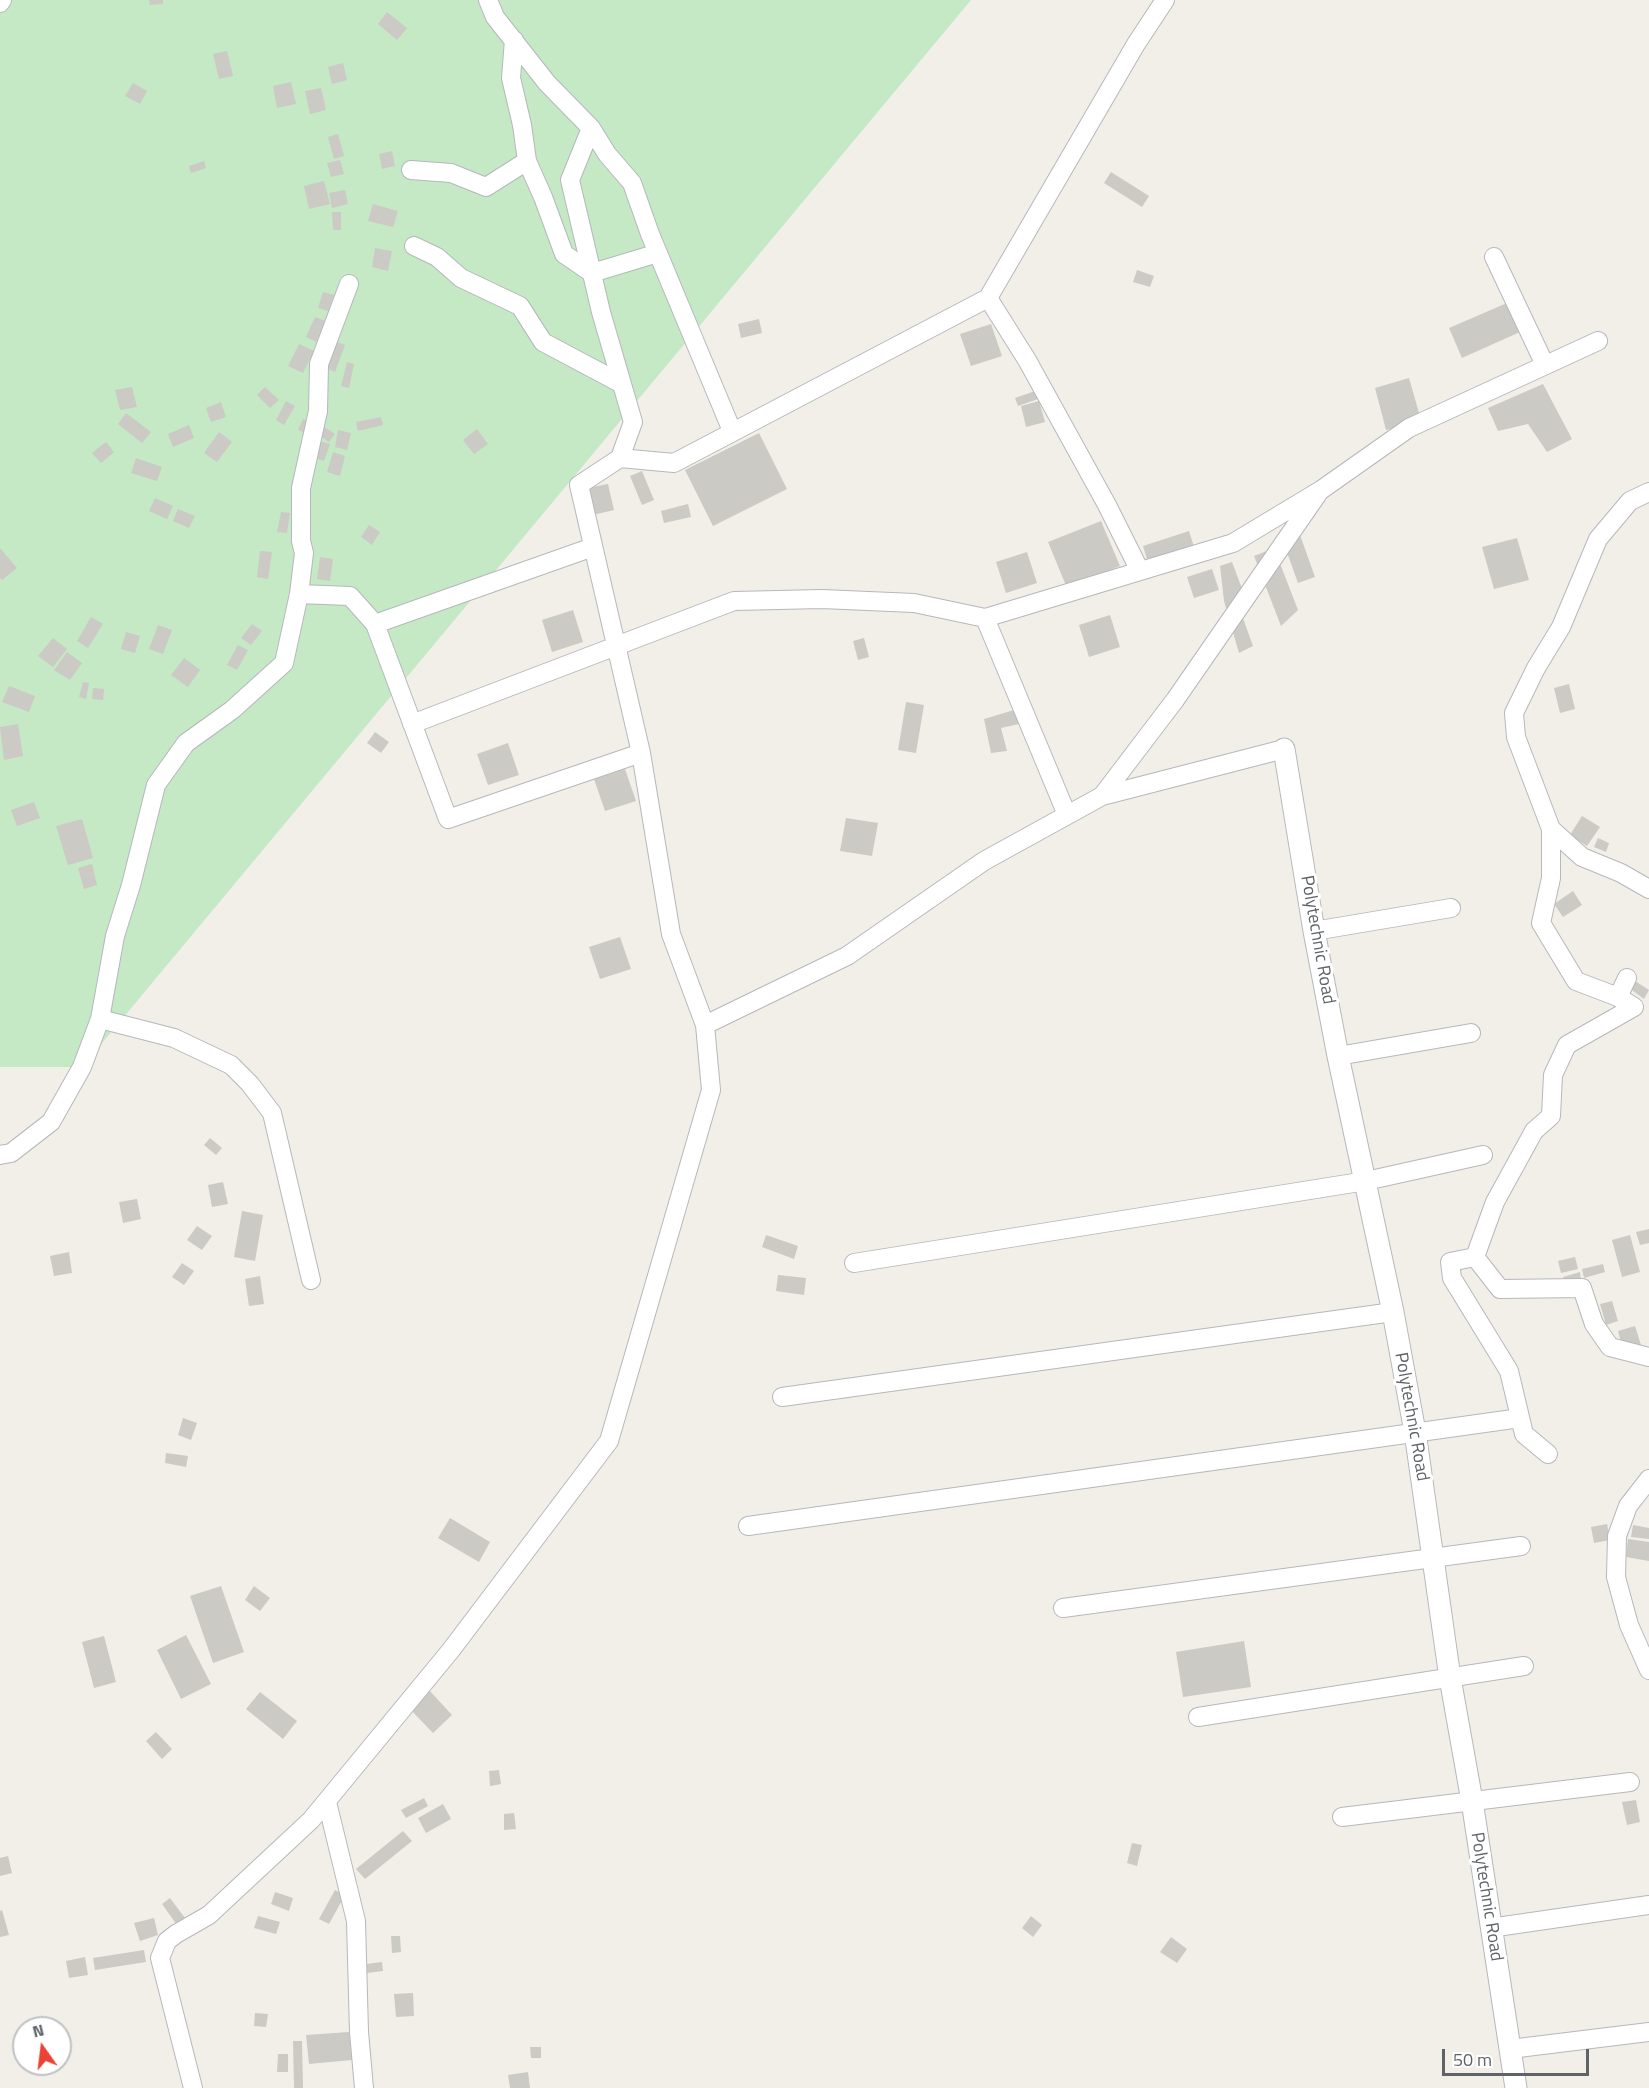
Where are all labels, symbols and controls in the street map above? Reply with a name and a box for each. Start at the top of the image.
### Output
street label: Polytechnic Road [1295,874,1339,1006]
street label: Polytechnic Road [1389,1351,1433,1483]
street label: Polytechnic Road [1465,1831,1507,1963]
north arrow [12,2016,72,2076]
text: N [30,2017,46,2043]
scale bar [1445,2037,1592,2075]
text: 50 m [1453,2046,1492,2073]

